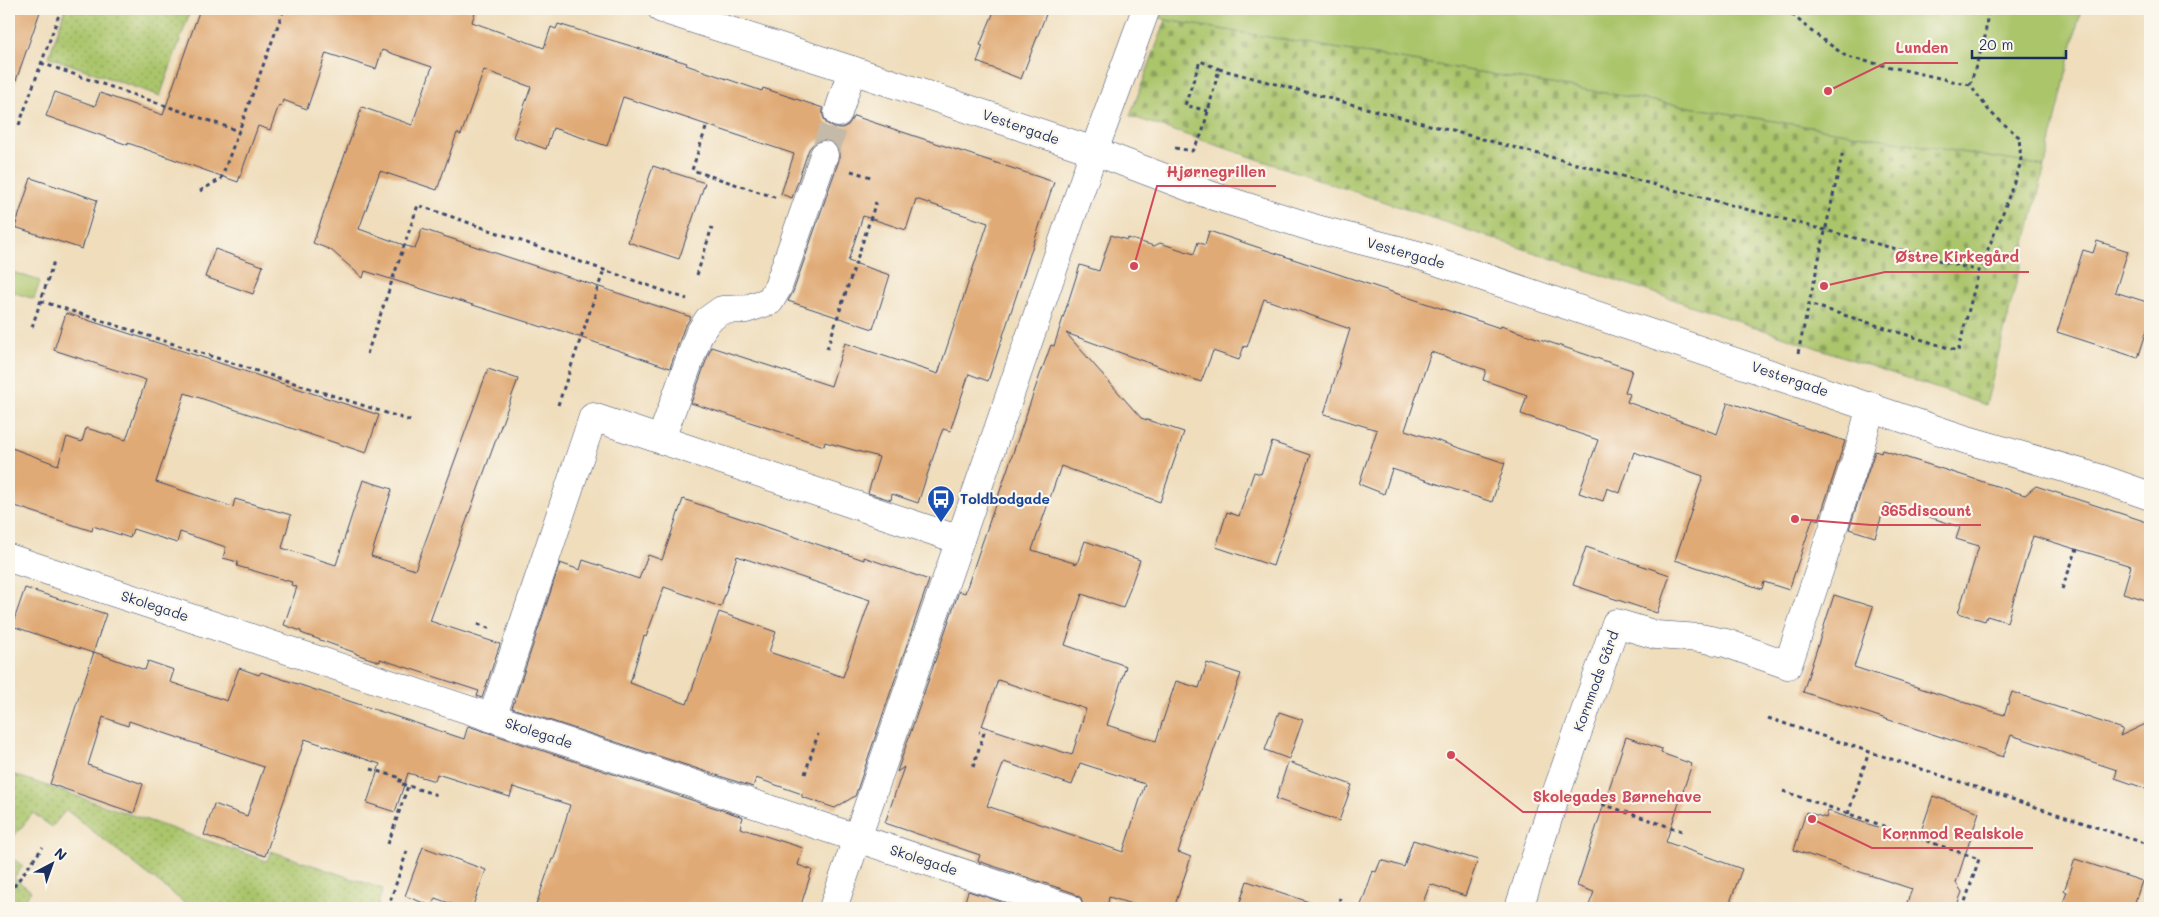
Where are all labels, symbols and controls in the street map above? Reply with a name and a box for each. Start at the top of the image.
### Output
scale bar [1972,28,2065,60]
callout: Lunden [1885,33,1958,63]
text: 20 m [1979,34,2013,54]
text: Lunden [1896,37,1948,57]
street label: Vestergade [980,104,1062,149]
callout: Hjørnegrillen [1157,156,1276,186]
text: Hjørnegrillen [1166,161,1266,181]
street label: Vestergade [1365,232,1448,273]
callout: Østre Kirkegård [1885,242,2029,272]
text: Østre Kirkegård [1895,246,2020,266]
street label: Vestergade [1749,356,1831,401]
bus stop icon: Toldbodgade [926,484,956,523]
place label: Toldbodgade [960,489,1050,508]
callout: 365discount [1871,495,1981,525]
text: 365discount [1881,500,1972,520]
street label: Skolegade [119,586,191,625]
street label: Kornmods Gård [1568,628,1623,734]
street label: Skolegade [503,713,575,752]
callout: Skolegades Børnehave [1523,782,1711,812]
text: Skolegades Børnehave [1533,786,1701,806]
callout: Kornmod Realskole [1872,818,2033,848]
text: Kornmod Realskole [1882,823,2024,843]
north arrow [28,840,78,890]
street label: Skolegade [888,840,960,879]
text: N [51,843,71,864]

